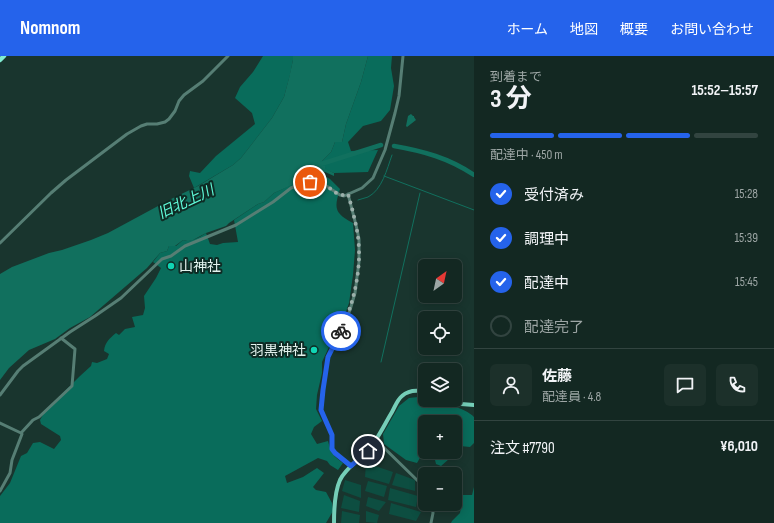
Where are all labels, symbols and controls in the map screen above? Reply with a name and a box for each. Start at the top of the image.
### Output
text: Nomnom [20,17,80,40]
text: ホーム [506,21,548,38]
text: 地図 [570,21,598,38]
text: 概要 [620,21,648,38]
text: お問い合わせ [670,21,754,38]
text: 到着まで [490,69,542,85]
text: 15:52–15:57 [691,81,758,100]
text: 3 分 [490,84,532,115]
text: 配達中 · 450 m [490,147,563,163]
pin [293,165,327,199]
icon: bag [299,171,321,193]
water label: 旧北上川 [155,180,219,223]
icon: check [490,183,512,205]
text: 受付済み [524,186,584,205]
text: 15:28 [735,186,758,202]
icon: check [490,227,512,249]
text: 調理中 [524,230,569,249]
text: 15:39 [735,230,758,246]
place label: 山神社 [179,258,221,275]
north arrow [418,259,462,303]
map controls [418,259,462,511]
marker: 山神社 [166,261,176,271]
icon: check [490,271,512,293]
text: 配達中 [524,274,569,293]
text: 15:45 [735,274,758,290]
courier [321,311,361,351]
button: locate [418,311,462,355]
text: 配達完了 [524,318,584,337]
icon: bike [330,320,352,342]
place label: 羽黒神社 [250,342,306,359]
marker: 羽黒神社 [309,345,319,355]
button: layers [418,363,462,407]
button: person [490,364,532,406]
button: chat [664,364,706,406]
button: phone [716,364,758,406]
text: 佐藤 [542,367,572,386]
text: 配達員 · 4.8 [542,389,601,405]
button: + [418,415,462,459]
pin [351,434,385,468]
text: ¥6,010 [720,437,758,456]
text: 注文 #7790 [490,439,555,458]
icon: home [357,440,379,462]
button: − [418,467,462,511]

